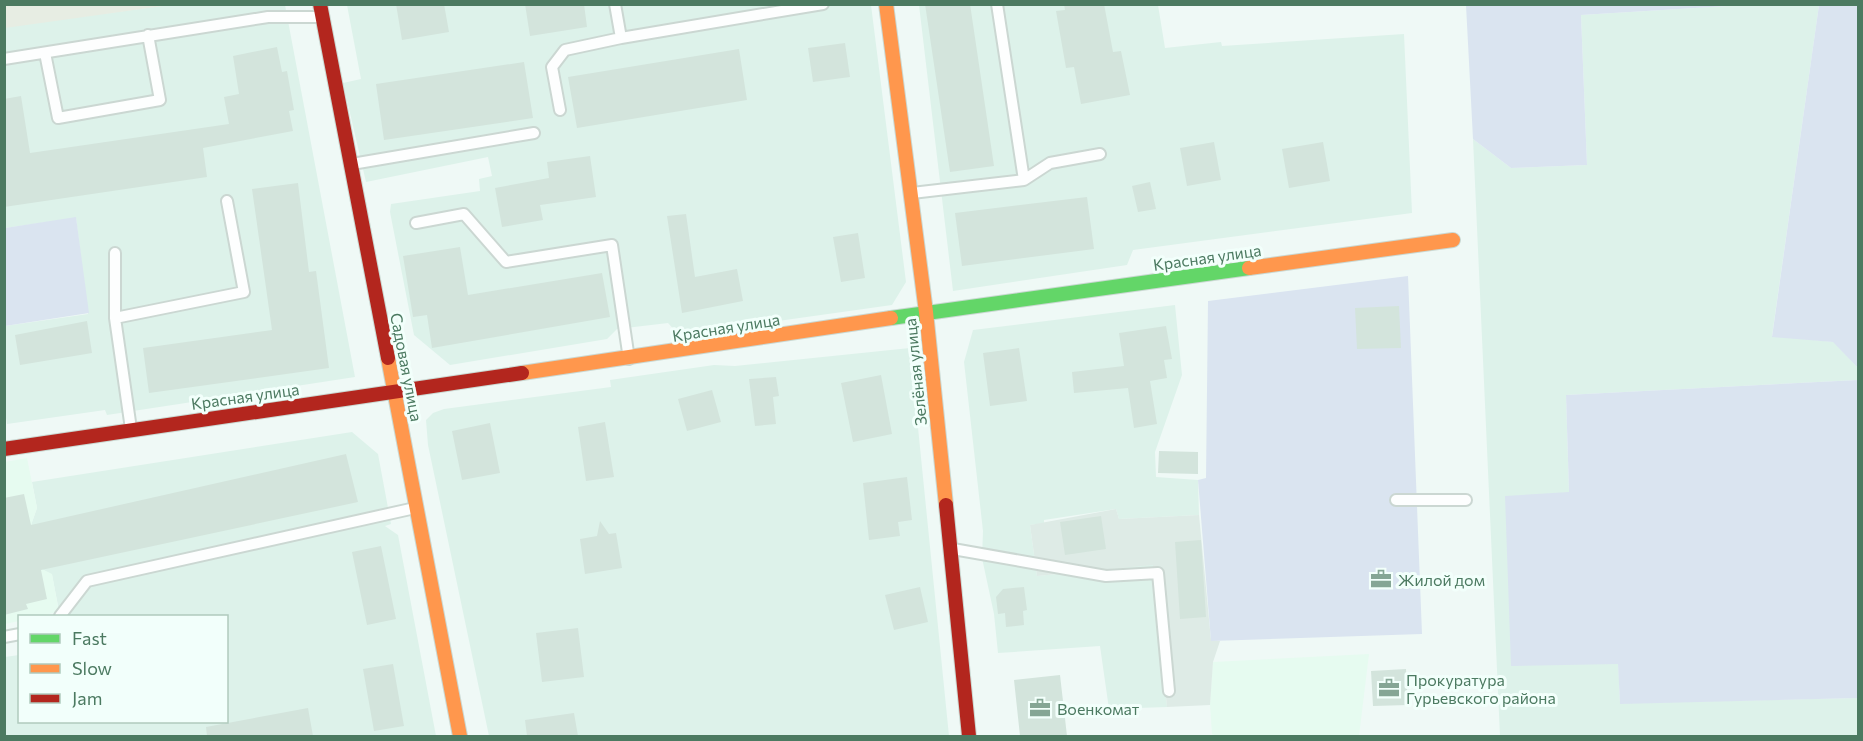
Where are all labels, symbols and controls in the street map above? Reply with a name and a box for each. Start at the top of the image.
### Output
street label: Красная улица [1152,240,1262,274]
street label: Красная улица [671,309,781,345]
street label: Садовая улица [387,311,427,423]
street label: Зелёная улица [900,317,930,427]
street label: Красная улица [190,379,300,413]
office icon: Жилой дом [1369,567,1393,591]
place label: Жилой дом [1398,570,1485,589]
legend [18,615,228,723]
text: Fast [72,627,107,649]
text: Slow [72,657,112,679]
place label: Прокуратура Гурьевского района [1406,670,1556,707]
office icon: Прокуратура Гурьевского района [1377,676,1401,700]
text: Jam [72,687,102,709]
office icon: Военкомат [1028,696,1052,720]
place label: Военкомат [1057,699,1140,718]

